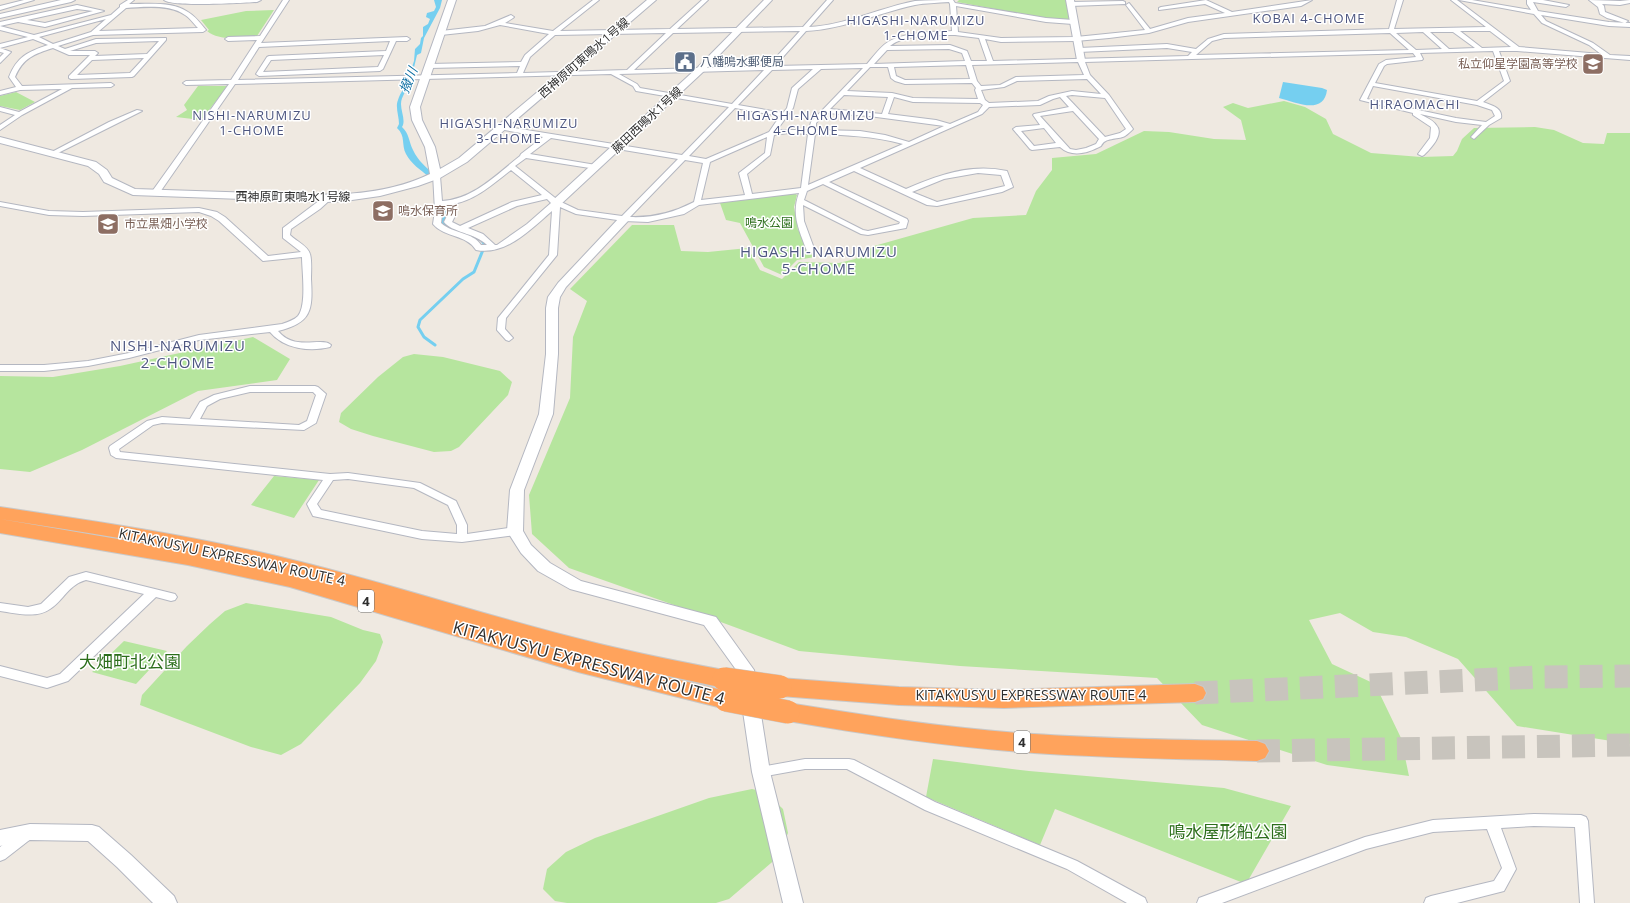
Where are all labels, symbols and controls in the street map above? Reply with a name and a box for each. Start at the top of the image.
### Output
district label: KOBAI 4-CHOME [1252,9,1366,27]
district label: HIGASHI-NARUMIZU 1-CHOME [846,11,986,44]
street label: 西神原町東鳴水1号線 [535,14,633,102]
public building icon: 八幡鳴水郵便局 [672,49,698,75]
school or university icon: 私立仰星学園高等学校 [1580,51,1606,77]
place label: 八幡鳴水郵便局 [700,53,784,70]
place label: 私立仰星学園高等学校 [1458,55,1578,72]
water label: 撥川 [395,63,422,95]
street label: 藤田西鳴水1号線 [608,82,686,157]
district label: HIRAOMACHI [1370,95,1460,113]
district label: NISHI-NARUMIZU 1-CHOME [192,106,312,139]
district label: HIGASHI-NARUMIZU 4-CHOME [736,106,876,139]
district label: HIGASHI-NARUMIZU 3-CHOME [439,114,579,147]
street label: 西神原町東鳴水1号線 [236,188,350,205]
school or university icon: 鳴水保育所 [370,198,396,224]
place label: 鳴水保育所 [398,202,458,219]
school or university icon: 市立黒畑小学校 [95,211,121,237]
park label: 鳴水公園 [745,214,793,231]
place label: 市立黒畑小学校 [124,215,208,232]
district label: HIGASHI-NARUMIZU 5-CHOME [740,241,898,278]
district label: NISHI-NARUMIZU 2-CHOME [110,335,246,372]
street label: KITAKYUSYU EXPRESSWAY ROUTE 4 [117,523,347,590]
road number: 4 [358,590,374,612]
street label: KITAKYUSYU EXPRESSWAY ROUTE 4 [451,615,728,710]
park label: 大畑町北公園 [79,650,181,673]
street label: KITAKYUSYU EXPRESSWAY ROUTE 4 [915,685,1147,704]
road number: 4 [1014,731,1030,753]
park label: 鳴水屋形船公園 [1169,820,1288,843]

